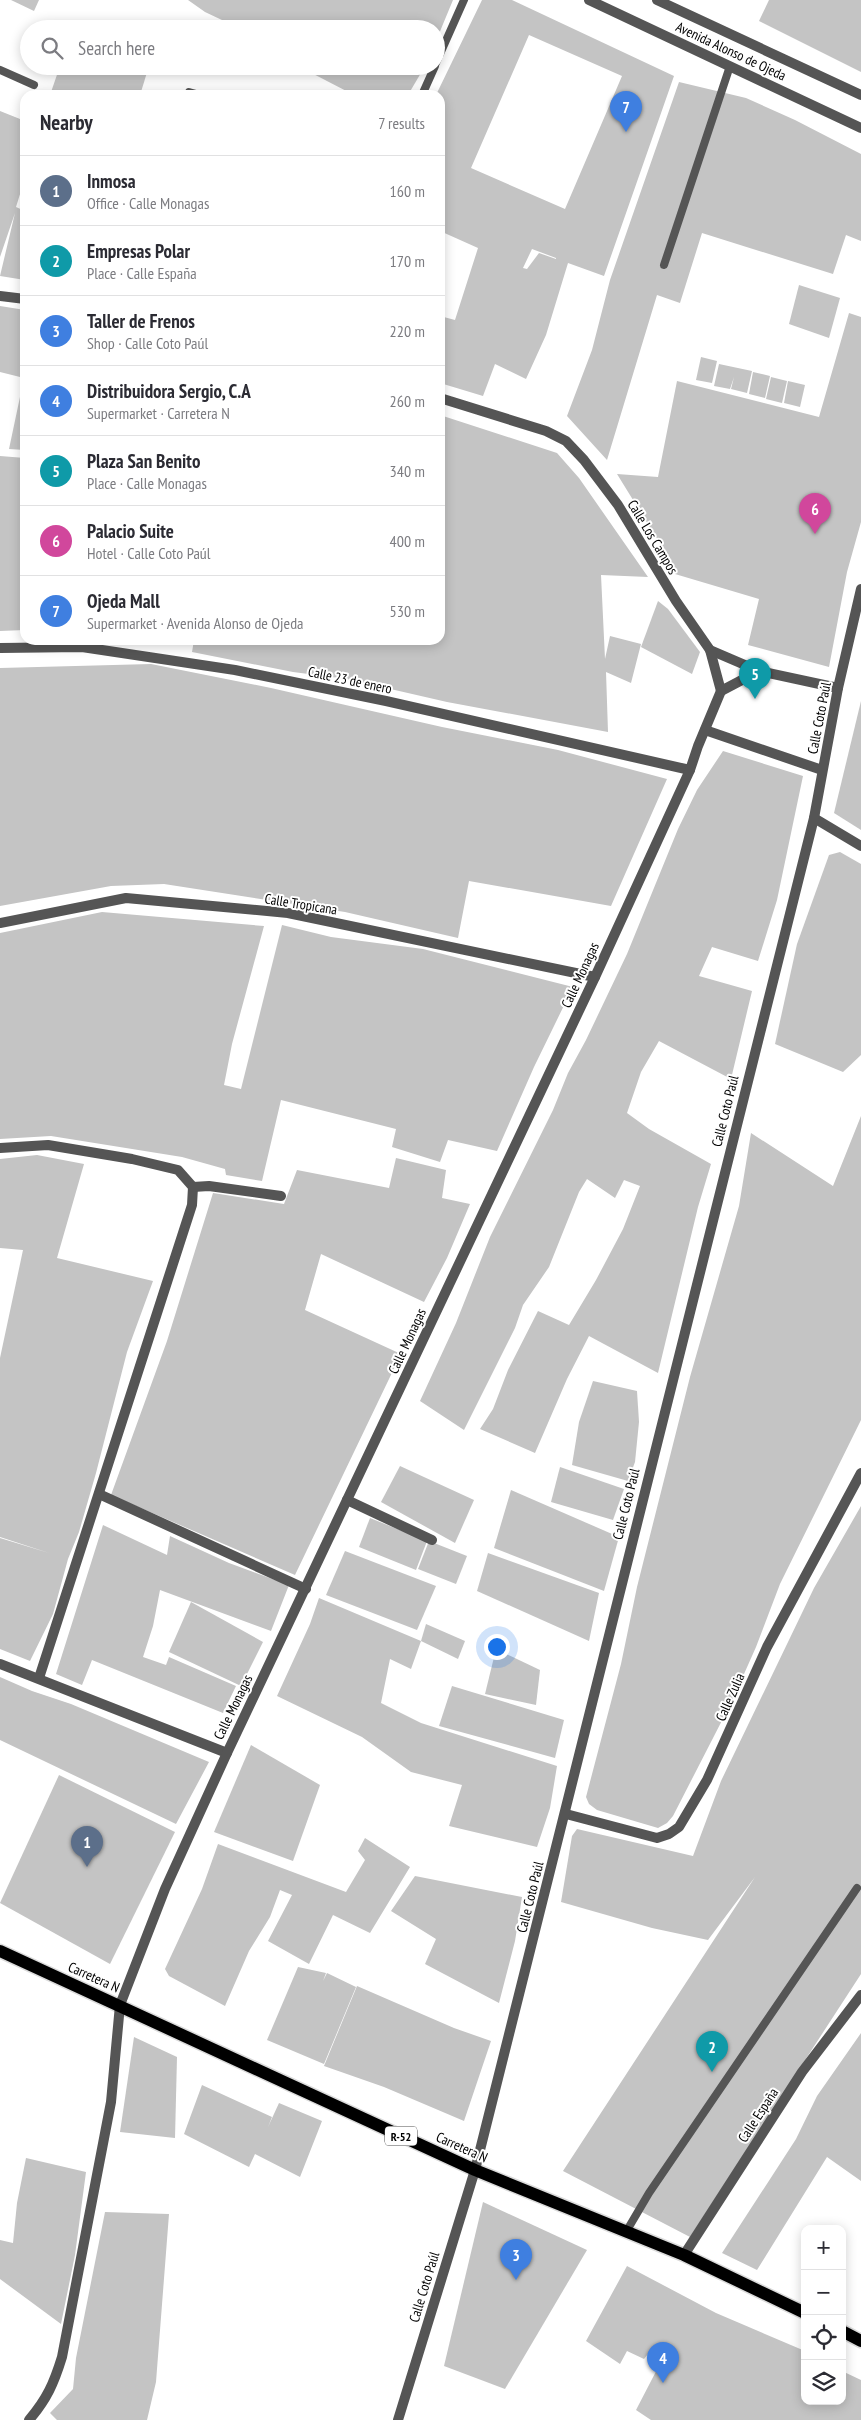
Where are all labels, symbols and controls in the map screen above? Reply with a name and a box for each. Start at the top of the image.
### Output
street label: Avenida Alonso de Ojeda [673,18,789,84]
search box [20,20,445,75]
icon: search [38,34,66,62]
text: Search here [78,36,155,60]
pin: 7 [610,91,642,132]
text: Nearby [40,109,93,136]
text: 7 results [378,113,425,133]
text: Inmosa [87,169,136,193]
text: 1 [52,181,60,201]
text: 160 m [390,181,425,201]
text: Office · Calle Monagas [87,193,209,213]
text: Empresas Polar [87,239,190,263]
text: 2 [52,251,60,271]
text: 170 m [390,251,425,271]
text: Place · Calle España [87,263,197,283]
text: Taller de Frenos [87,309,195,333]
text: 3 [52,321,60,341]
text: 220 m [390,321,425,341]
text: Shop · Calle Coto Paúl [87,333,208,353]
text: Distribuidora Sergio, C.A [87,379,251,403]
text: 4 [52,391,60,411]
text: 260 m [390,391,425,411]
text: Supermarket · Carretera N [87,403,230,423]
text: Plaza San Benito [87,449,200,473]
text: 5 [52,461,60,481]
text: 340 m [390,461,425,481]
text: Place · Calle Monagas [87,473,207,493]
pin: 6 [799,493,831,534]
street label: Calle Los Campos [624,496,682,578]
text: Palacio Suite [87,519,174,543]
text: 6 [52,531,60,551]
text: 400 m [390,531,425,551]
text: Hotel · Calle Coto Paúl [87,543,211,563]
text: Ojeda Mall [87,589,160,613]
text: 7 [52,601,60,621]
text: 530 m [390,601,425,621]
text: Supermarket · Avenida Alonso de Ojeda [87,613,303,633]
pin: 5 [739,658,771,699]
street label: Calle 23 de enero [307,662,393,698]
street label: Calle Coto Paúl [803,680,835,755]
street label: Calle Tropicana [263,889,339,919]
street label: Calle Monagas [557,939,603,1011]
street label: Calle Coto Paúl [707,1073,743,1149]
street label: Calle Monagas [384,1305,430,1377]
street label: Calle Coto Paúl [608,1466,644,1542]
your location [484,1634,510,1660]
street label: Calle Zulia [711,1670,749,1724]
street label: Calle Monagas [210,1671,257,1742]
pin: 1 [71,1826,103,1867]
street label: Calle Coto Paúl [512,1859,548,1935]
street label: Carretera N [65,1958,123,1996]
pin: 2 [696,2031,728,2072]
street label: Calle España [734,2084,782,2146]
road number: R-52 [385,2126,417,2146]
street label: Carretera N [433,2128,491,2166]
map controls [801,2225,846,2405]
button: + [801,2225,846,2270]
pin: 3 [500,2239,532,2280]
street label: Calle Coto Paúl [405,2249,443,2324]
button: − [801,2270,846,2315]
button: locate [801,2315,846,2360]
pin: 4 [647,2342,679,2383]
button: layers [801,2360,846,2405]

